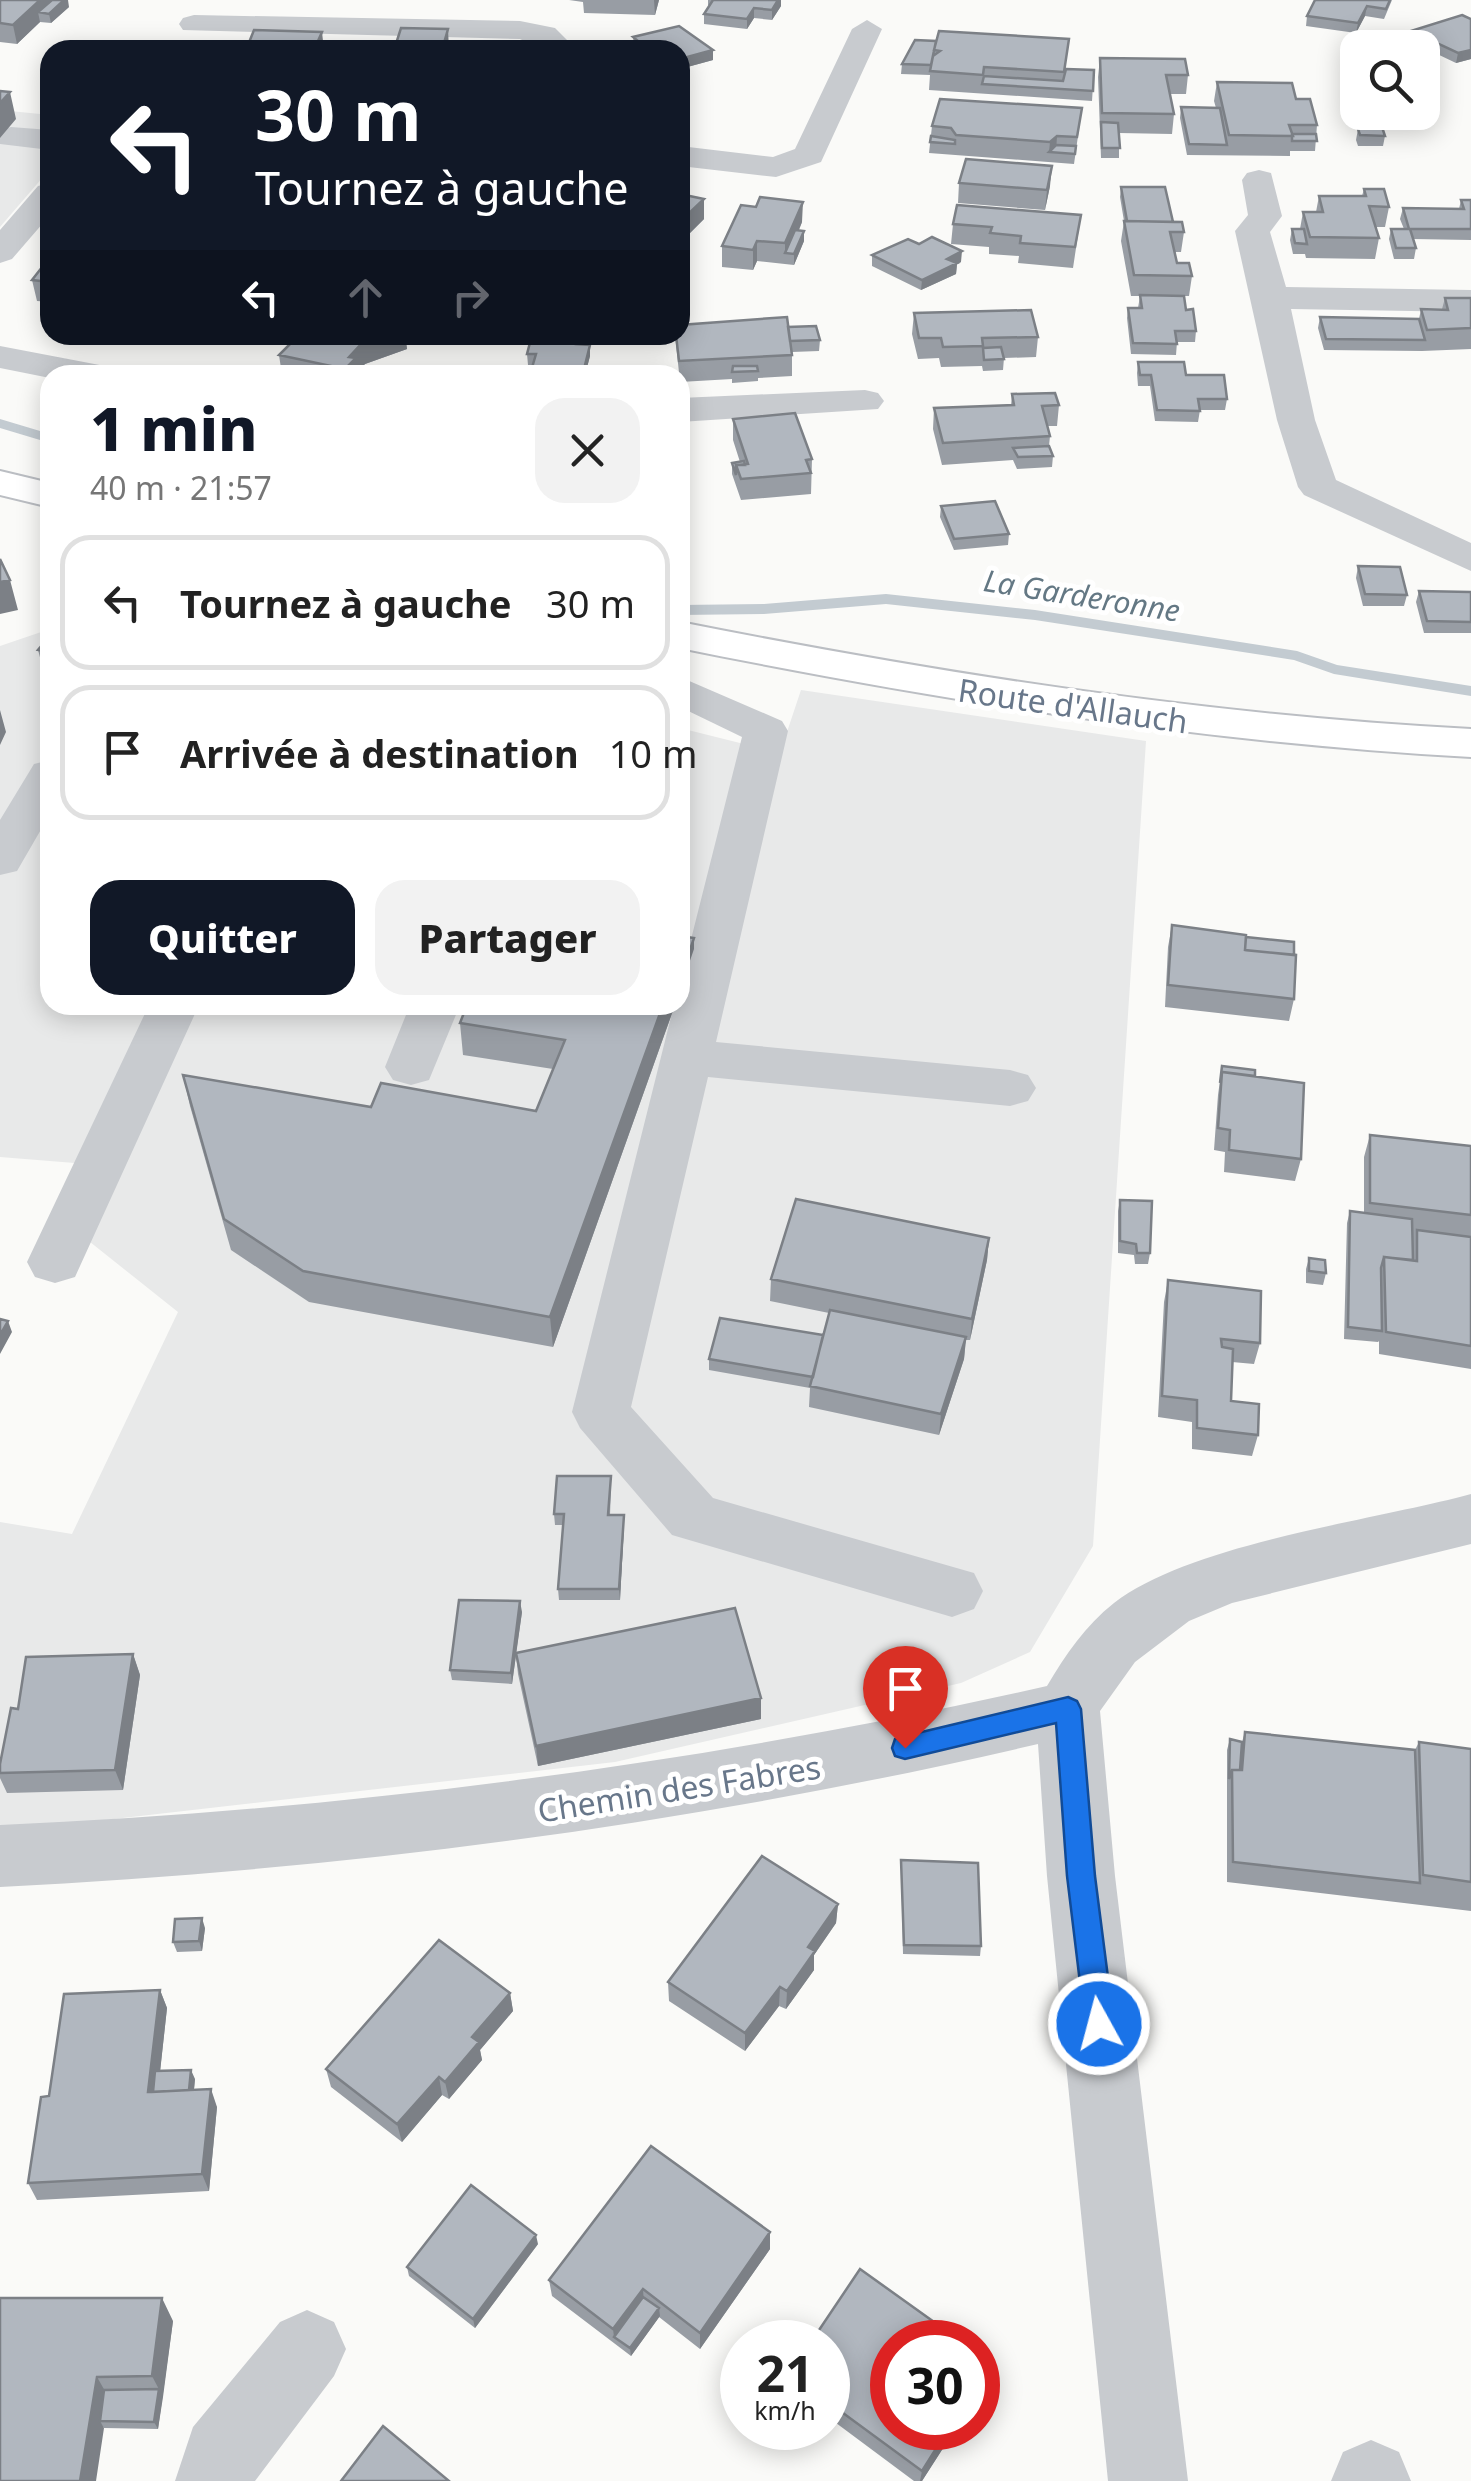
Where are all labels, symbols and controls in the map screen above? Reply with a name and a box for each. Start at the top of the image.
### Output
map controls [1340,30,1440,130]
button: search [1340,30,1440,130]
text: 30 m [255,66,422,162]
icon: left [90,80,220,210]
text: Tournez à gauche [255,157,629,218]
icon: left [233,270,288,325]
icon: ahead [338,270,393,325]
icon: right [443,270,498,325]
text: 1 min [90,387,258,469]
button: close [535,398,640,503]
text: 40 m · 21:57 [90,466,272,509]
water label: La Garderonne [981,559,1183,631]
icon: left [95,575,150,630]
text: Tournez à gauche [180,577,511,629]
text: 30 m [546,577,635,629]
street label: Route d'Allauch [955,668,1191,742]
icon: arrive [95,725,150,780]
text: Arrivée à destination [180,727,579,779]
text: 10 m [609,727,698,779]
button: Quitter [90,880,355,995]
button: Partager [375,880,640,995]
pin [863,1646,948,1749]
icon: arrive [878,1661,933,1716]
street label: Chemin des Fabres [534,1744,824,1832]
position arrow [1047,1972,1151,2076]
speed limit sign: 30 [870,2320,1000,2450]
text: 21 [756,2339,814,2407]
text: km/h [754,2393,816,2427]

